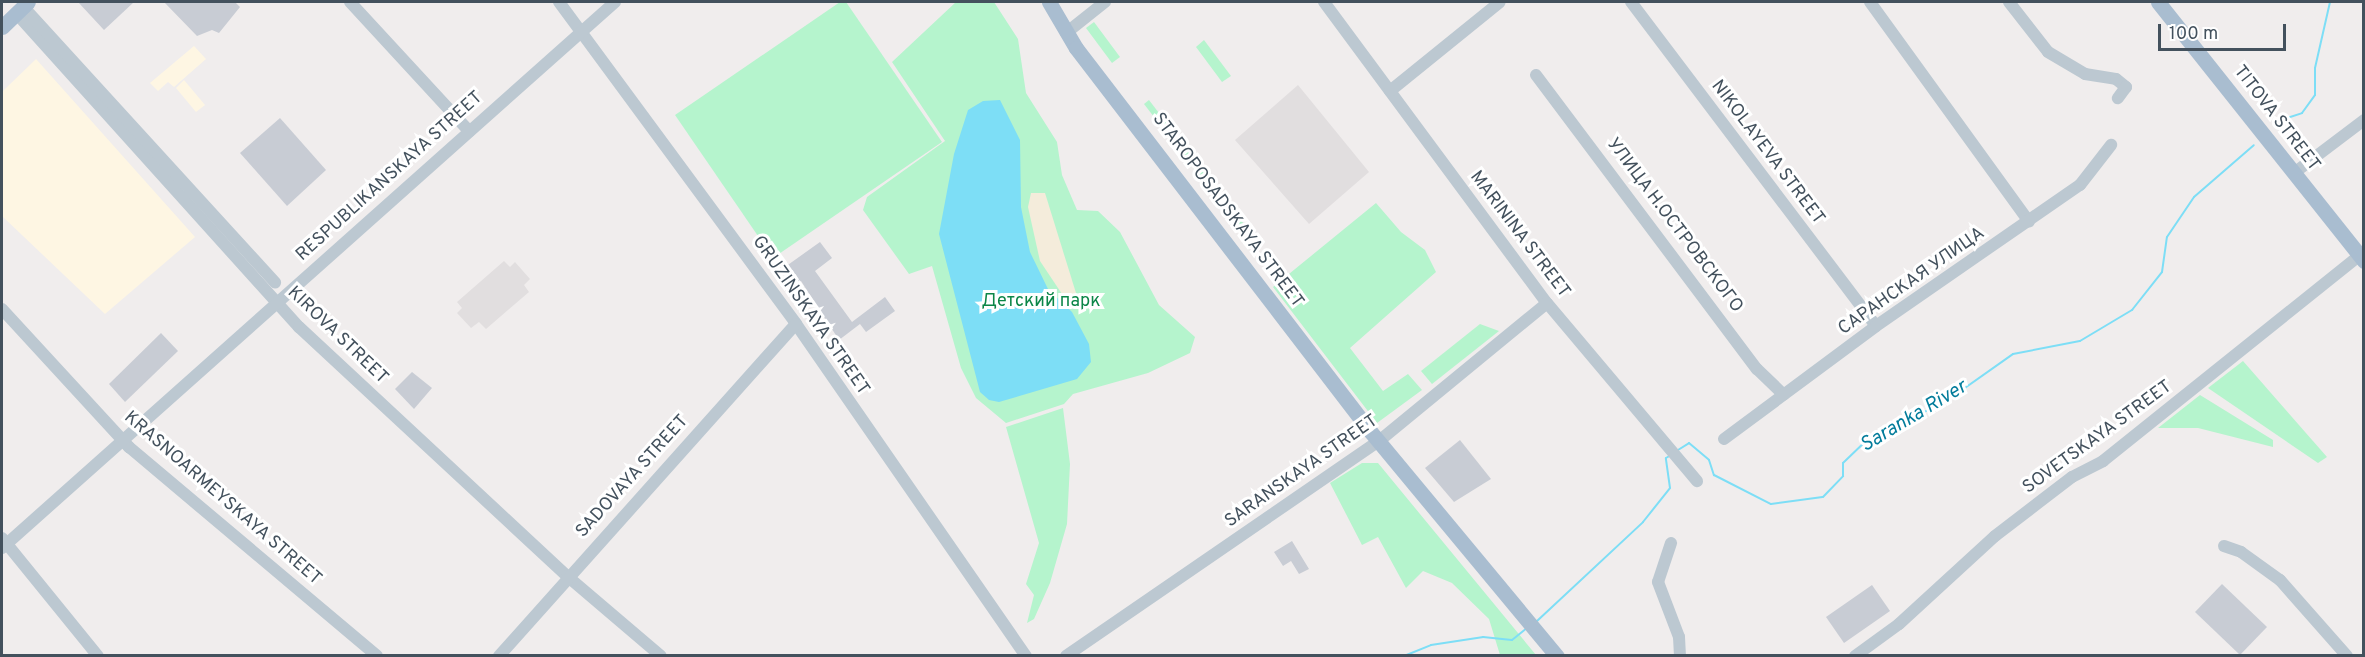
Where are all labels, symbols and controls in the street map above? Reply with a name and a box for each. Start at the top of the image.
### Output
scale bar [2161,12,2288,50]
text: 100 m [2169,23,2218,46]
street label: TITOVA STREET [2228,62,2324,176]
street label: NIKOLAYEVA STREET [1705,76,1829,230]
street label: RESPUBLIKANSKAYA STREET [292,87,488,267]
street label: STAROPOSADSKAYA STREET [1146,109,1308,313]
street label: УЛИЦА Н.ОСТРОВСКОГО [1601,134,1747,318]
street label: MARININA STREET [1464,167,1574,303]
street label: САРАНСКАЯ УЛИЦА [1835,223,1989,341]
street label: GRUZINSKAYA STREET [747,232,873,400]
street label: KIROVA STREET [282,282,392,390]
park label: Детский парк [981,291,1101,313]
water label: Saranka River [1856,376,1972,458]
street label: SOVETSKAYA STREET [2019,376,2177,500]
street label: KRASNOARMEYSKAYA STREET [119,407,325,591]
street label: SADOVAYA STREET [572,411,694,543]
street label: SARANSKAYA STREET [1221,411,1383,533]

